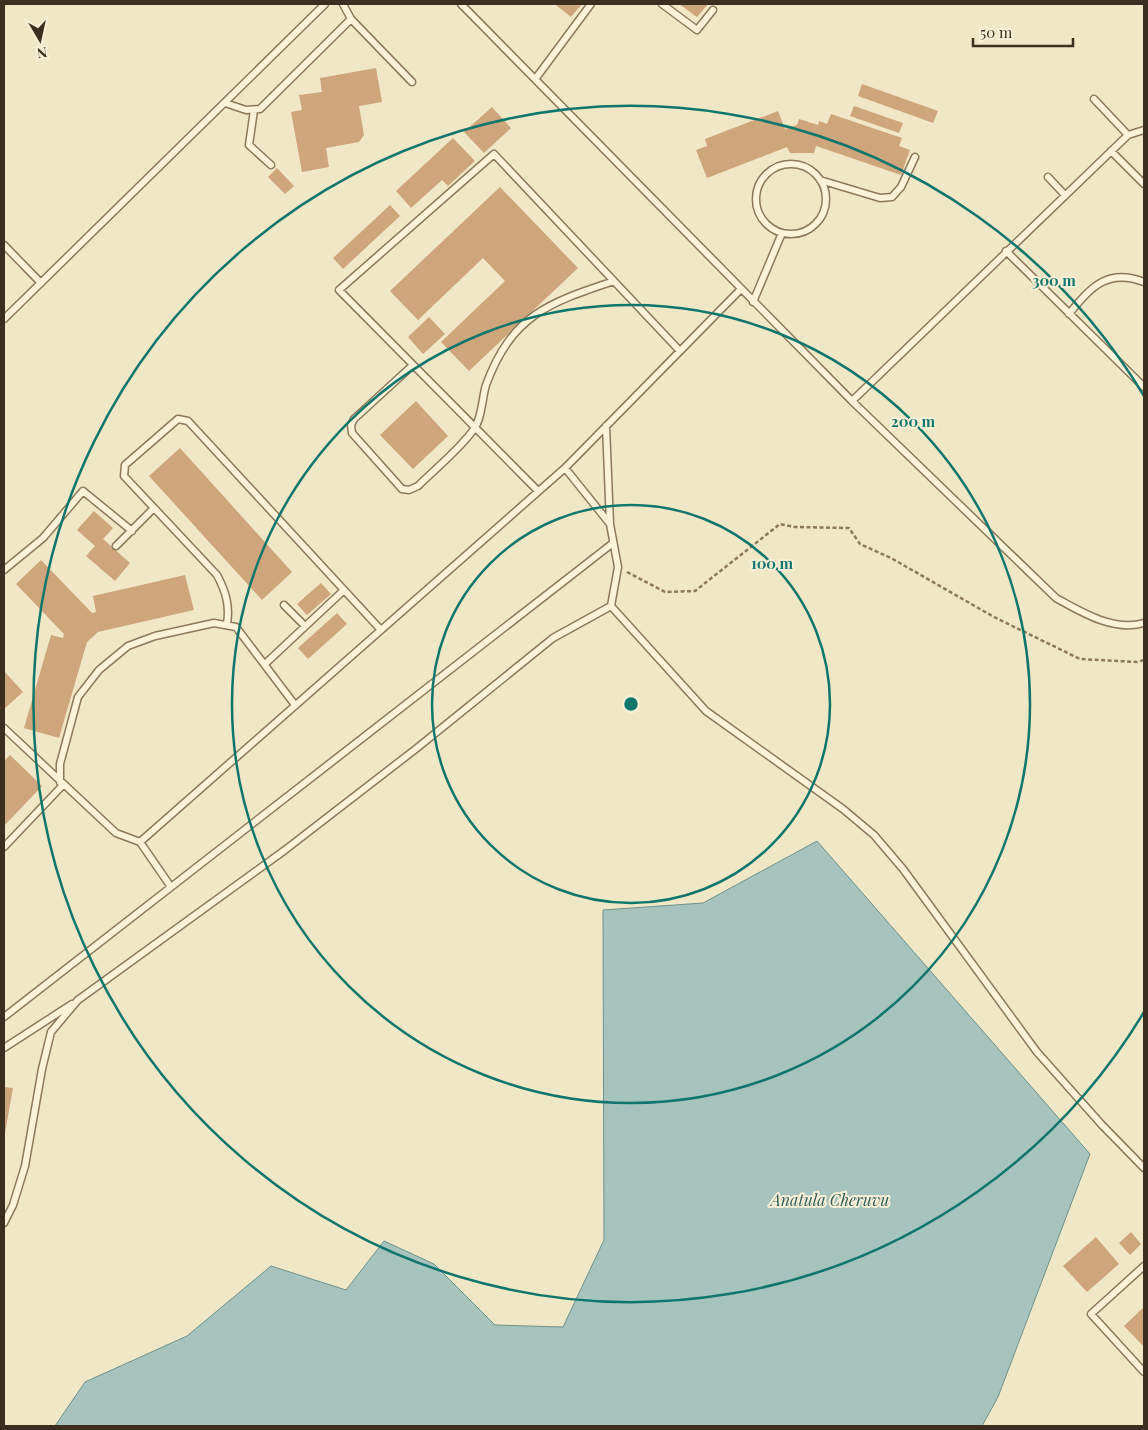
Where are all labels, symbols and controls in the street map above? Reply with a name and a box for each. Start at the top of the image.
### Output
north arrow [15,15,65,65]
scale bar [973,15,1073,47]
text: 50 m [980,22,1013,42]
text: N [36,43,49,64]
text: 300 m [1032,270,1076,290]
text: 200 m [891,411,936,431]
text: 100 m [751,553,794,573]
centre of rings [622,695,640,713]
water label: Anatula Cheruvu [769,1189,889,1210]

